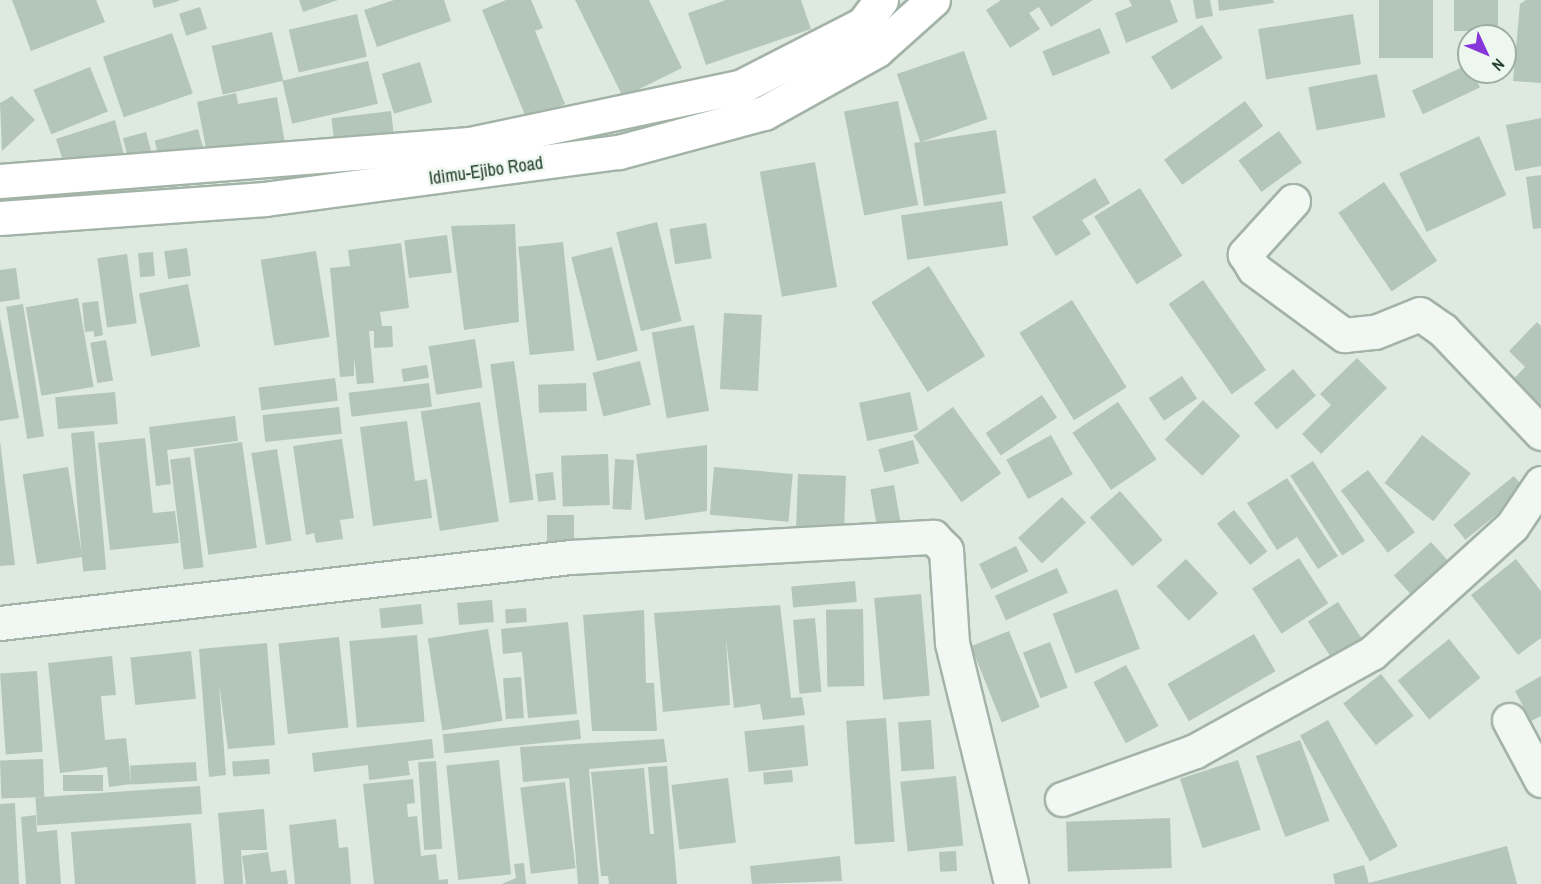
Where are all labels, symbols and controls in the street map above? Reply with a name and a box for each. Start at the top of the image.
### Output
north arrow [1457,24,1517,84]
text: N [1487,54,1510,76]
street label: Idimu-Ejibo Road [428,152,544,190]

